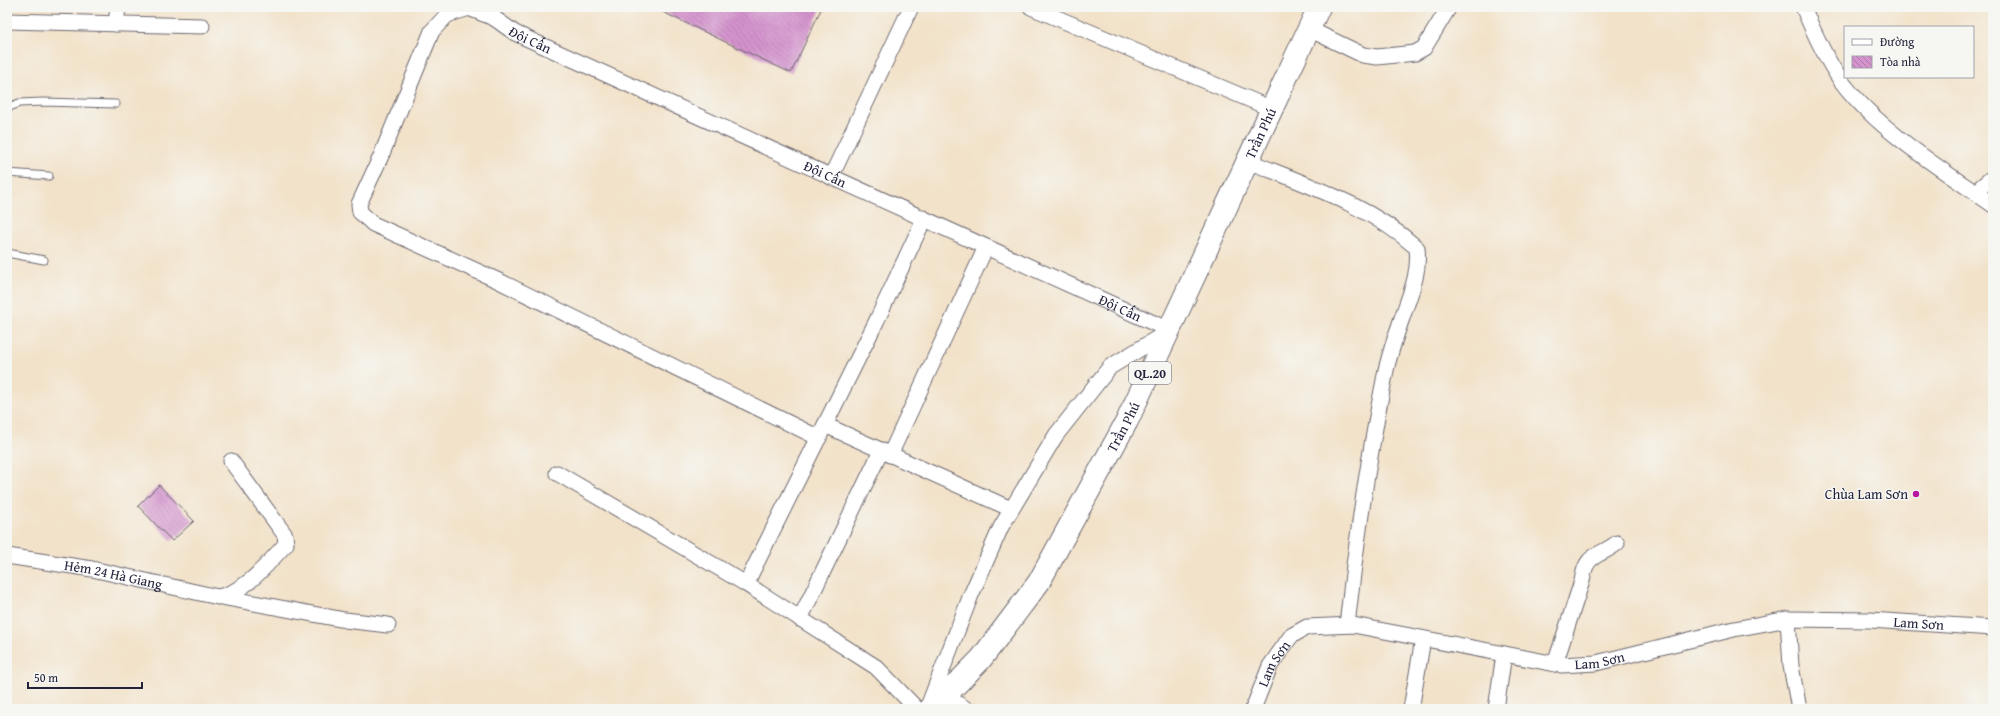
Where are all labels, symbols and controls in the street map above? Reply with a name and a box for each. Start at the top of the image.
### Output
street label: Đội Cấn [505,22,555,58]
legend [1844,26,1974,78]
text: Đường [1880,33,1914,50]
text: Tòa nhà [1880,53,1921,70]
street label: Trần Phú [1240,104,1281,162]
street label: Đội Cấn [801,155,850,192]
street label: Đội Cấn [1096,289,1145,326]
road number: QL.20 [1129,362,1171,384]
street label: Trần Phú [1102,398,1145,456]
place label: Chùa Lam Sơn [1825,484,1908,504]
marker: Chùa Lam Sơn [1911,489,1921,499]
street label: Hẻm 24 Hà Giang [63,555,164,594]
street label: Lam Sơn [1893,612,1945,635]
street label: Lam Sơn [1253,636,1295,690]
street label: Lam Sơn [1574,646,1627,674]
scale bar [28,664,142,690]
text: 50 m [34,669,58,686]

